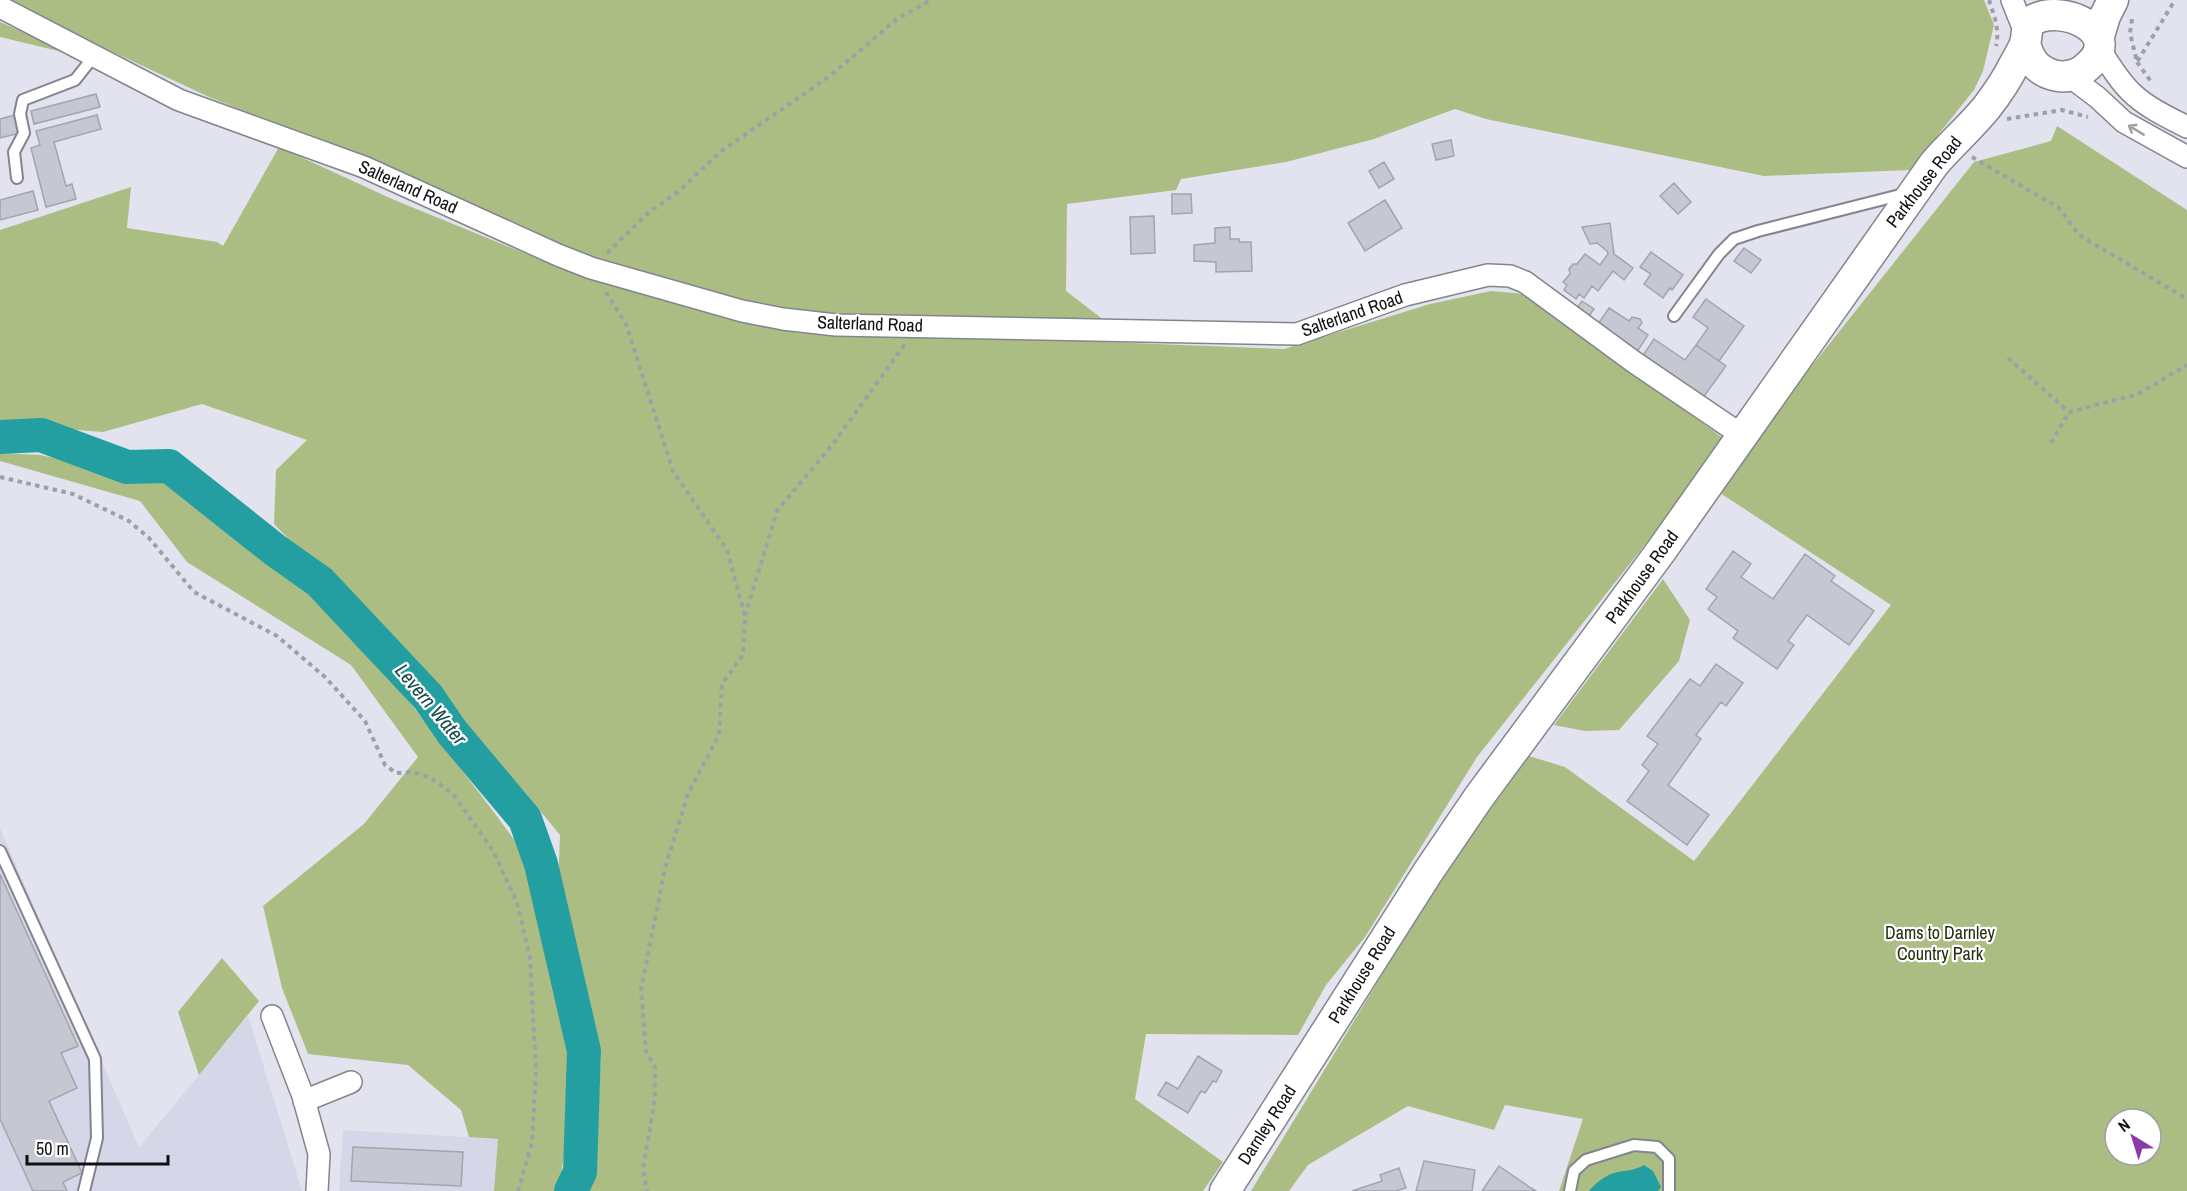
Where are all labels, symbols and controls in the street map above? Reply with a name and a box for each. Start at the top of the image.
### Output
one-way arrow [2127,123,2144,136]
street label: Parkhouse Road [1880,131,1967,233]
street label: Salterland Road [355,154,462,219]
street label: Salterland Road [1298,284,1406,343]
street label: Salterland Road [817,309,923,338]
street label: Parkhouse Road [1599,525,1684,629]
water label: Levern Water [390,657,474,750]
park label: Dams to Darnley Country Park [1885,920,1996,966]
street label: Parkhouse Road [1322,921,1401,1028]
street label: Darnley Road [1232,1080,1302,1169]
north arrow [2103,1107,2163,1167]
text: N [2113,1114,2134,1137]
scale bar [27,1128,168,1166]
text: 50 m [36,1136,69,1161]

